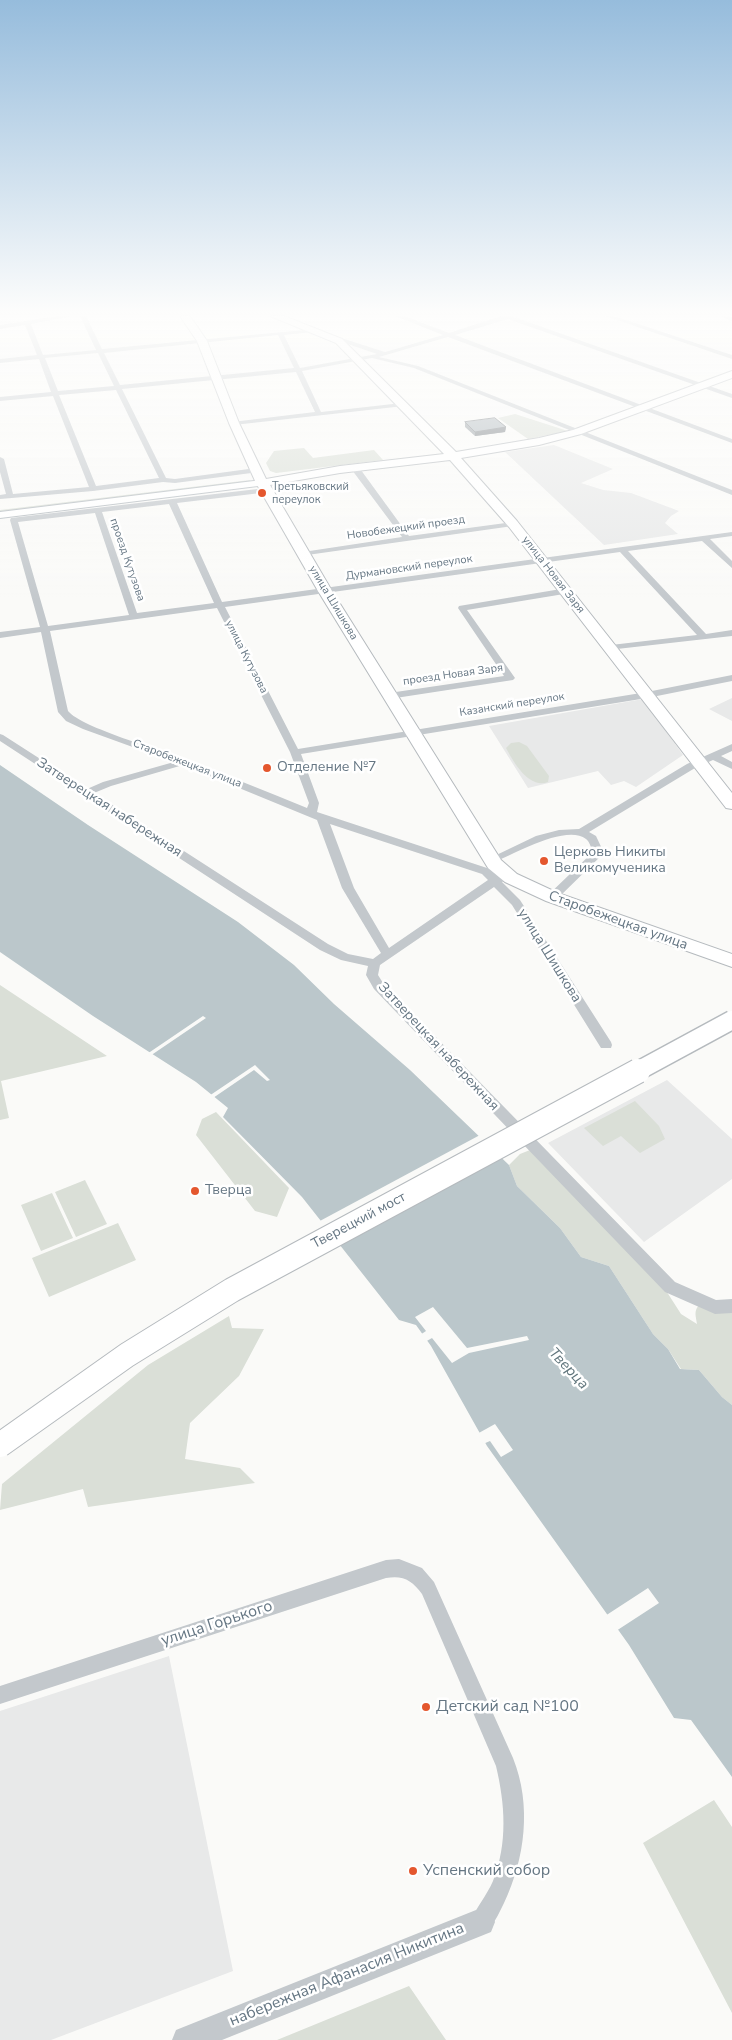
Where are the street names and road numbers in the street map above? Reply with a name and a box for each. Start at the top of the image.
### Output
street label: Новобежецкий проезд [346,513,466,543]
street label: проезд Кутузова [107,517,147,603]
street label: улица Новая Заря [519,534,587,616]
street label: Дурмановский переулок [345,553,473,583]
street label: улица Шишкова [306,563,360,643]
street label: улица Кутузова [222,618,270,696]
street label: проезд Новая Заря [402,661,504,689]
street label: Казанский переулок [459,690,565,720]
street label: Старобежецкая улица [131,737,243,791]
street label: Затверецкая набережная [33,755,185,861]
street label: Старобежецкая улица [546,888,690,954]
street label: улица Шишкова [513,906,585,1006]
street label: Затверецкая набережная [374,979,502,1115]
street label: Тверецкий мост [309,1189,409,1253]
street label: улица Горького [159,1597,275,1651]
street label: набережная Афанасия Никитина [227,1919,467,2031]

